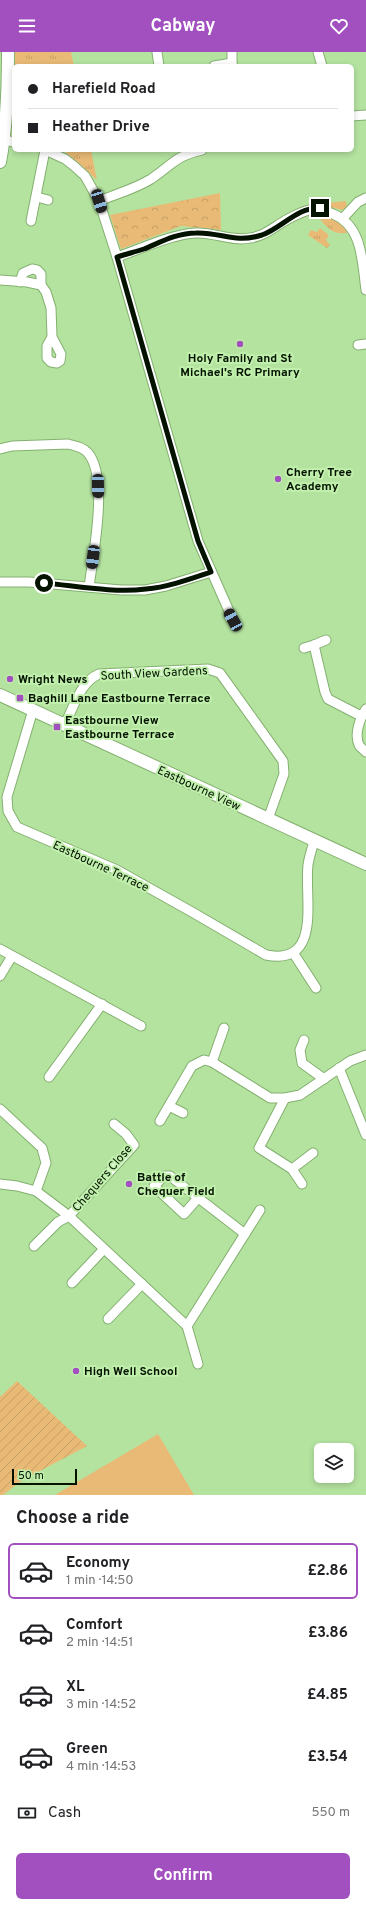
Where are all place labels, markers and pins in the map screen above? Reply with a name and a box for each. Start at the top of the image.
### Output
marker: Holy Family and St Michael's RC Primary [235,339,245,349]
place label: Holy Family and St Michael's RC Primary [180,351,300,381]
place label: Cherry Tree Academy [286,465,352,495]
marker: Cherry Tree Academy [273,474,283,484]
place label: Wright News [18,672,88,688]
marker: Wright News [5,674,15,684]
place label: Baghill Lane Eastbourne Terrace [28,691,211,707]
marker: Baghill Lane Eastbourne Terrace [15,693,25,703]
place label: Eastbourne View Eastbourne Terrace [65,713,175,743]
marker: Eastbourne View Eastbourne Terrace [52,722,62,732]
place label: Battle of Chequer Field [137,1170,215,1200]
marker: Battle of Chequer Field [124,1179,134,1189]
place label: High Well School [84,1364,177,1380]
marker: High Well School [71,1366,81,1376]

